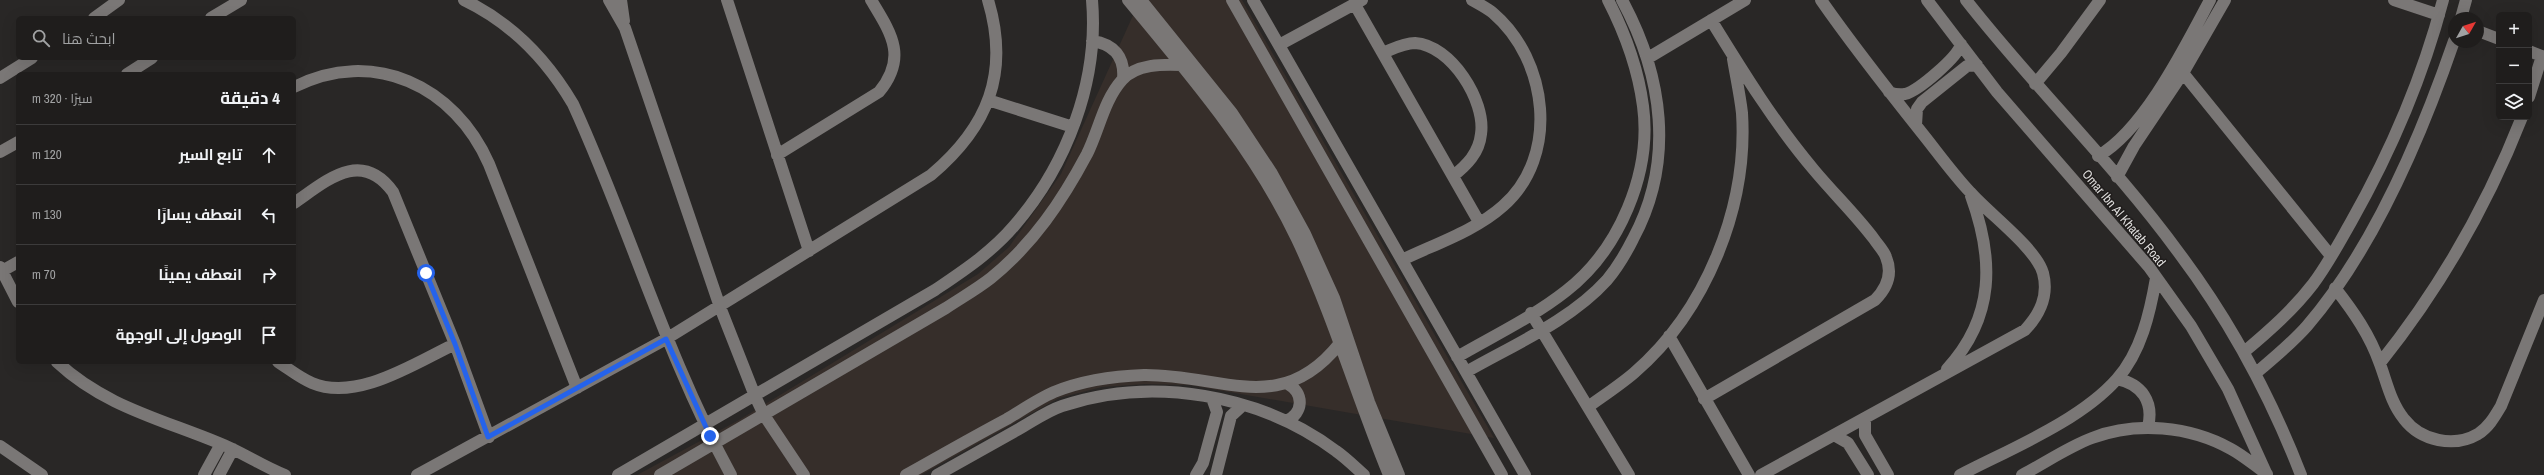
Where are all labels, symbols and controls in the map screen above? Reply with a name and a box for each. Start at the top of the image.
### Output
north arrow [2448,12,2484,48]
map controls [2496,12,2532,120]
button: + [2496,12,2532,48]
search box [16,16,296,60]
icon: search [30,27,52,49]
text: ابحث هنا [62,28,116,49]
button: − [2496,48,2532,84]
button: layers [2496,84,2532,120]
text: 4 دقيقة [220,86,280,109]
text: سيرًا · 320 m [32,90,93,107]
text: تابع السير [179,144,242,165]
icon: ahead [258,144,280,166]
text: 120 m [32,146,62,163]
street label: Omar Ibn Al Khatab Road [2078,166,2170,270]
text: انعطف يسارًا [157,204,242,225]
icon: left [258,204,280,226]
text: 130 m [32,206,62,223]
text: انعطف يمينًا [159,264,242,285]
icon: right [258,264,280,286]
route start [417,264,435,282]
text: 70 m [32,266,56,283]
text: الوصول إلى الوجهة [116,324,242,345]
icon: arrive [258,324,280,346]
route end [701,427,719,445]

